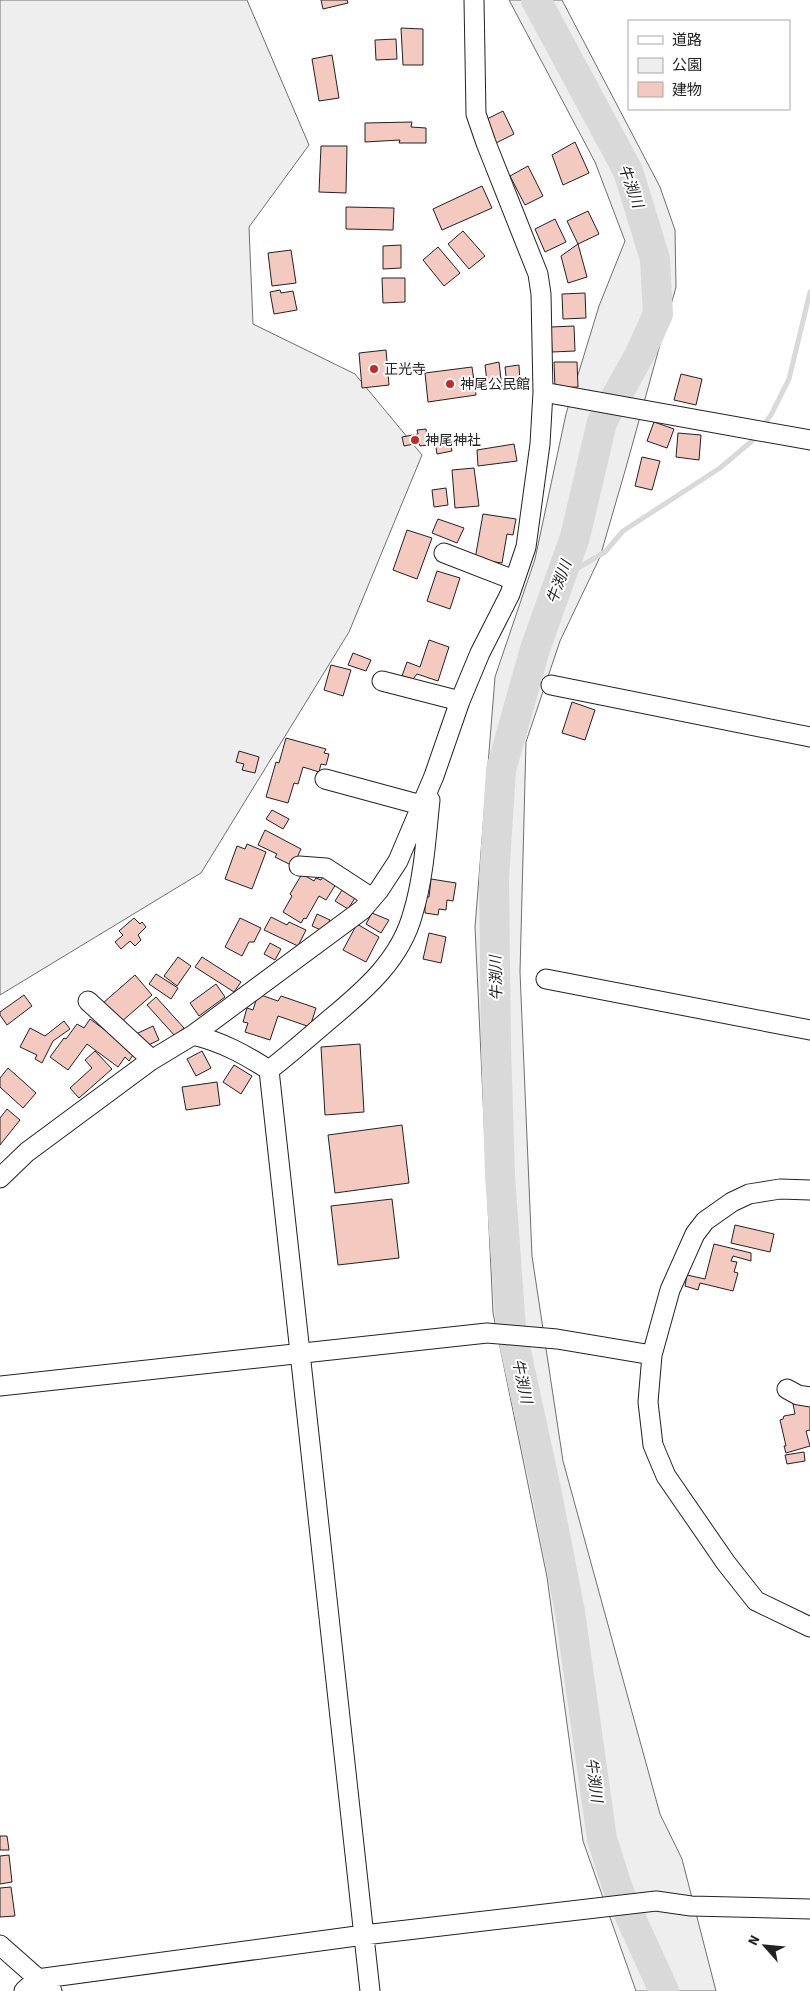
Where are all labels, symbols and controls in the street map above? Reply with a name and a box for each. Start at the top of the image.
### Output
legend [628,20,790,110]
text: 道路 [672,30,702,51]
text: 公園 [672,55,702,76]
text: 建物 [672,80,702,101]
water label: 牛渕川 [613,161,649,213]
place label: 正光寺 [384,360,426,380]
marker: 正光寺 [368,363,380,375]
place label: 神尾公民館 [460,375,530,395]
marker: 神尾公民館 [444,378,456,390]
place label: 神尾神社 [425,431,481,451]
marker: 神尾神社 [409,434,421,446]
water label: 牛渕川 [542,556,578,607]
water label: 牛渕川 [486,953,507,1001]
water label: 牛渕川 [507,1357,537,1407]
water label: 牛渕川 [580,1756,607,1806]
north arrow [740,1921,790,1971]
text: N [743,1932,765,1949]

